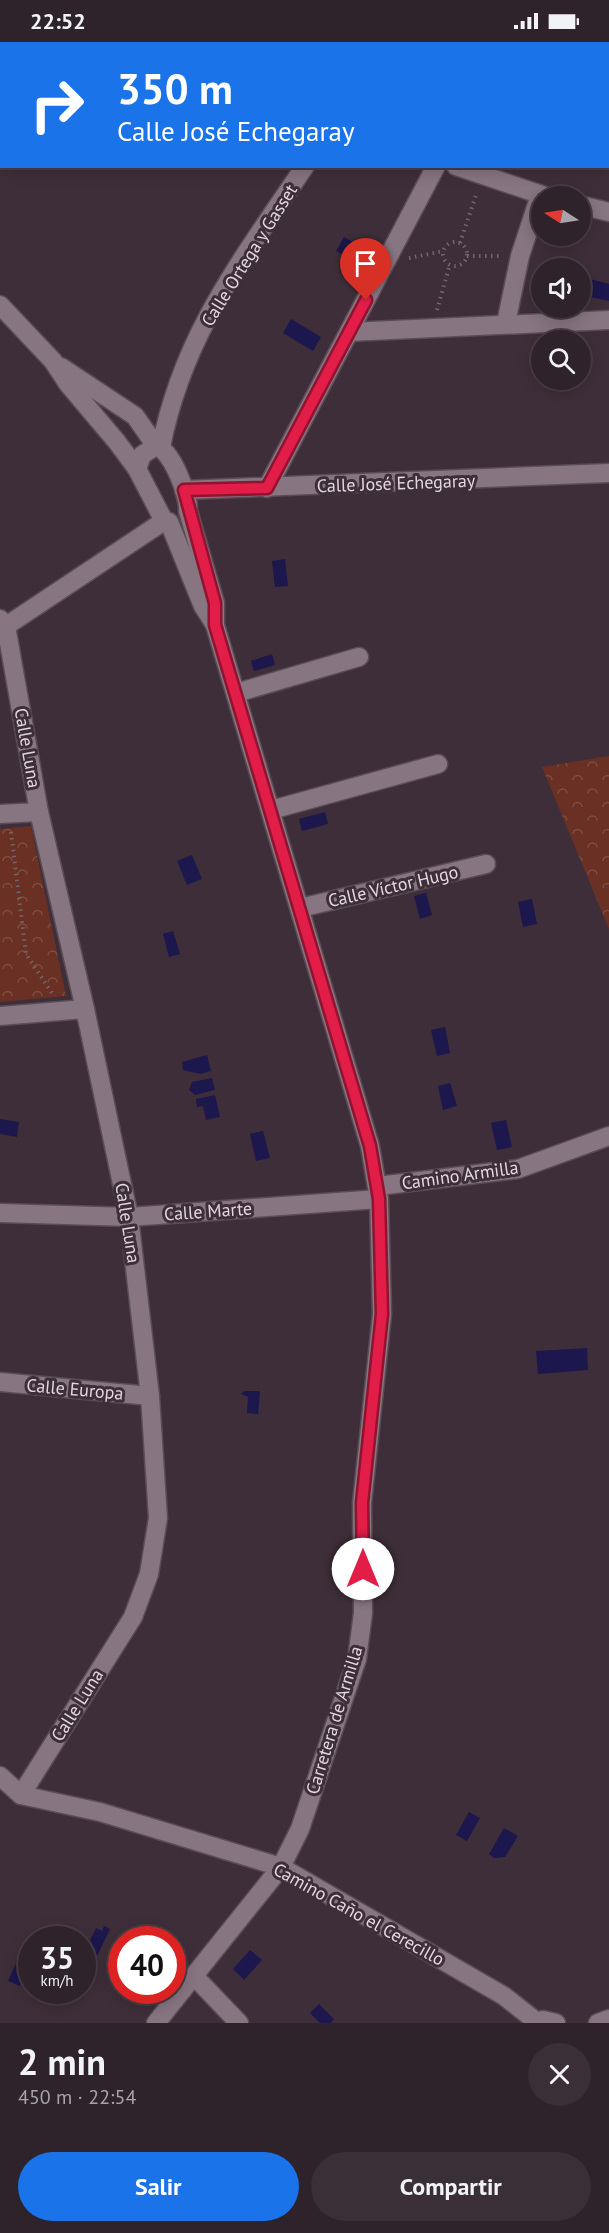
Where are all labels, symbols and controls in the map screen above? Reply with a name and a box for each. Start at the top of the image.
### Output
text: 22:52 [30,7,86,35]
text: 350 m [117,61,233,116]
icon: right [18,66,96,144]
text: Calle José Echegaray [117,114,355,148]
street label: Calle Ortega y Gasset [196,180,302,330]
north arrow [531,186,591,246]
map controls [531,186,591,390]
pin [340,238,391,300]
icon: arrive [349,247,382,280]
button: sound [531,258,591,318]
button: search [531,330,591,390]
street label: Calle José Echegaray [316,469,476,497]
street label: Calle Luna [10,706,46,790]
street label: Calle Víctor Hugo [326,860,460,912]
street label: Camino Armilla [400,1155,520,1195]
street label: Calle Luna [110,1181,146,1265]
street label: Calle Marte [163,1196,253,1226]
street label: Calle Europa [26,1373,124,1405]
position arrow [331,1537,395,1601]
street label: Carretera de Armilla [301,1643,367,1797]
street label: Calle Luna [46,1665,108,1745]
street label: Camino Caño el Cerecillo [269,1857,449,1971]
speed limit sign: 40 [108,1926,186,2004]
text: 35 [40,1938,74,1977]
text: km/h [41,1971,73,1990]
text: 2 min [18,2038,106,2085]
button: close [528,2043,591,2106]
text: 450 m · 22:54 [18,2084,136,2110]
button: Salir [18,2152,299,2221]
button: Compartir [311,2152,591,2221]

